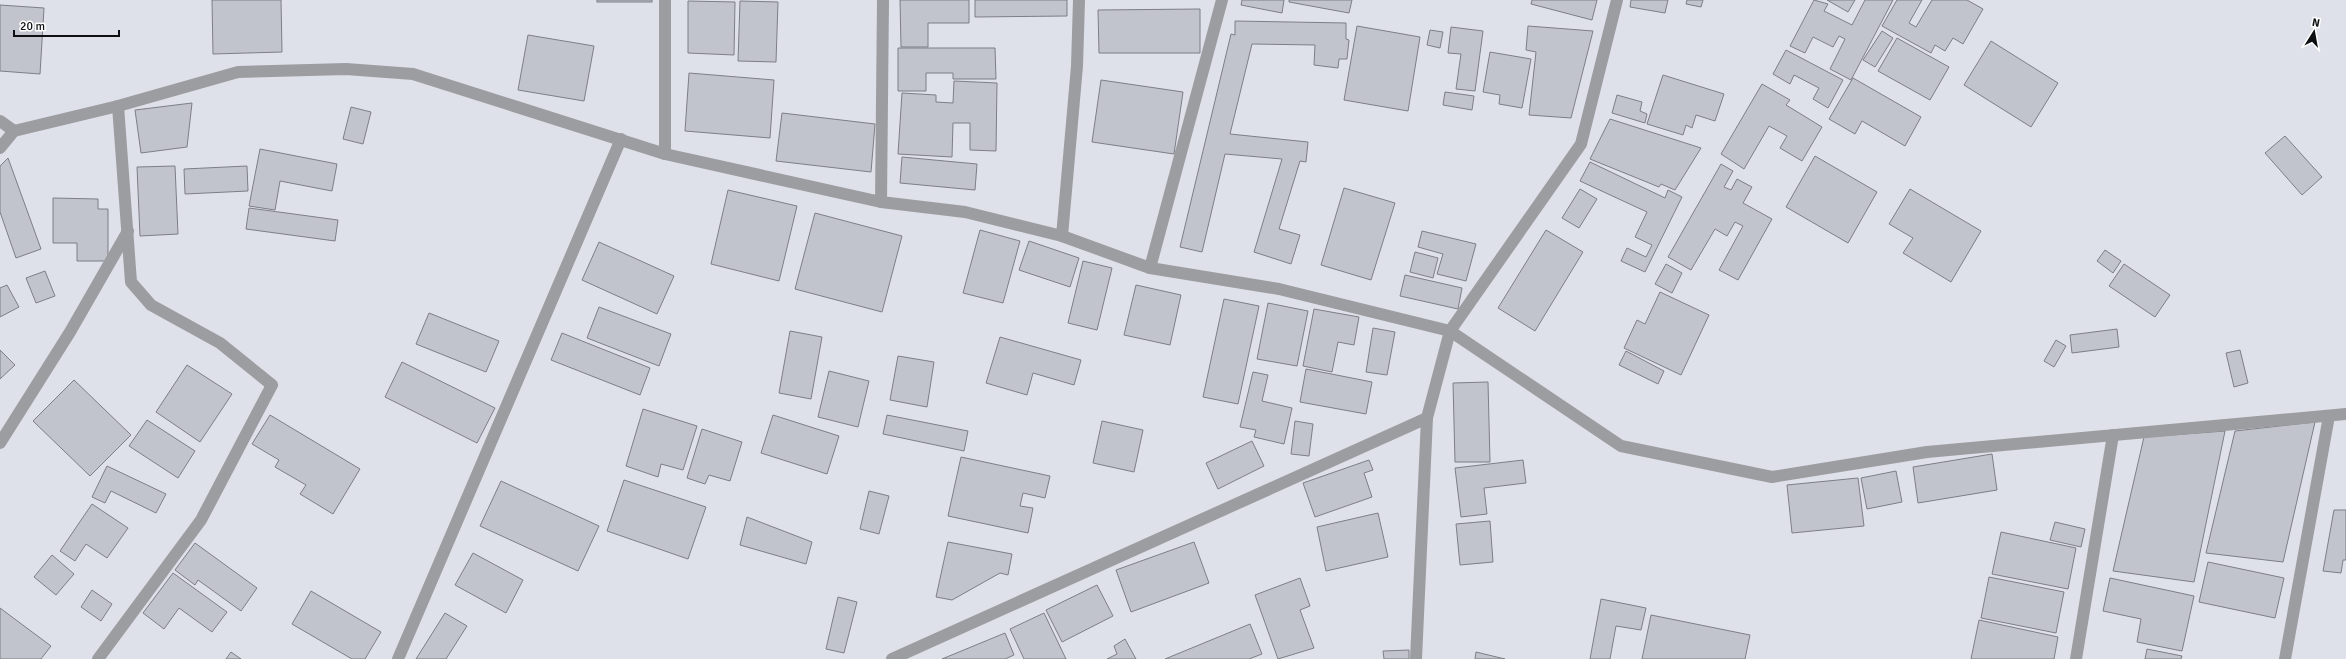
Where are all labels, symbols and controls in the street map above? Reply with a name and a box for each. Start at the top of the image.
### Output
scale bar [14,12,119,38]
north arrow [2294,12,2334,52]
text: N [2311,16,2321,30]
text: 20 m [20,19,45,34]

